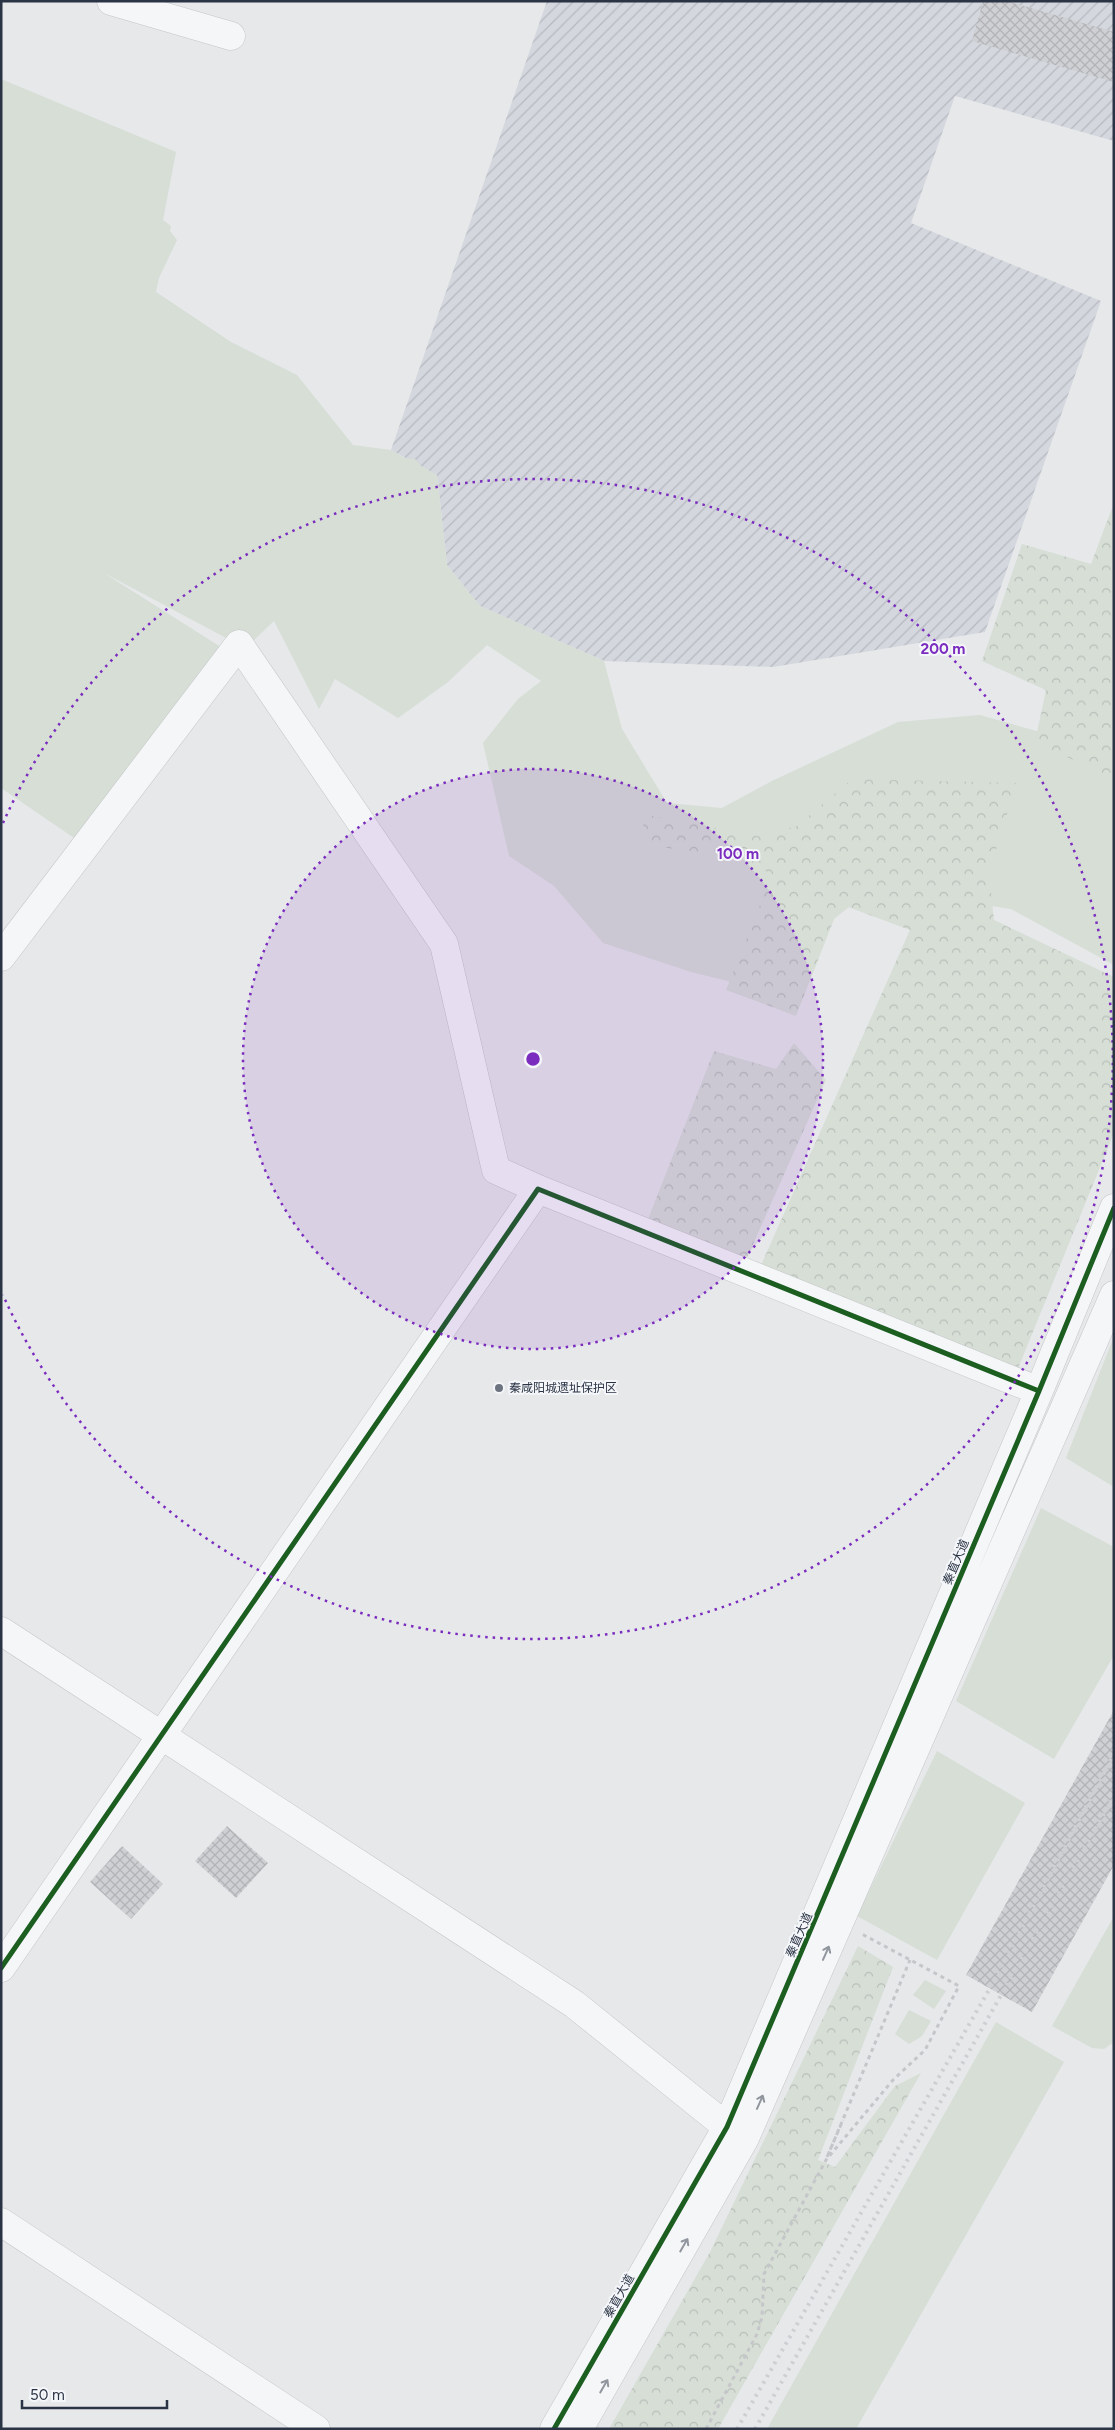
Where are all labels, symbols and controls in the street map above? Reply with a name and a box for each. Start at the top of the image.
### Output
text: 200 m [921,640,965,658]
text: 100 m [717,845,759,863]
centre of rings [524,1050,542,1068]
place label: 秦咸阳城遗址保护区 [509,1381,617,1395]
marker: 秦咸阳城遗址保护区 [493,1382,505,1394]
street label: 秦直大道 [940,1537,972,1587]
street label: 秦直大道 [783,1910,815,1960]
one-way arrow [821,1946,831,1961]
one-way arrow [756,2095,766,2110]
one-way arrow [679,2238,689,2253]
street label: 秦直大道 [601,2272,637,2320]
scale bar [22,2378,168,2410]
one-way arrow [599,2380,609,2394]
text: 50 m [30,2386,65,2404]

